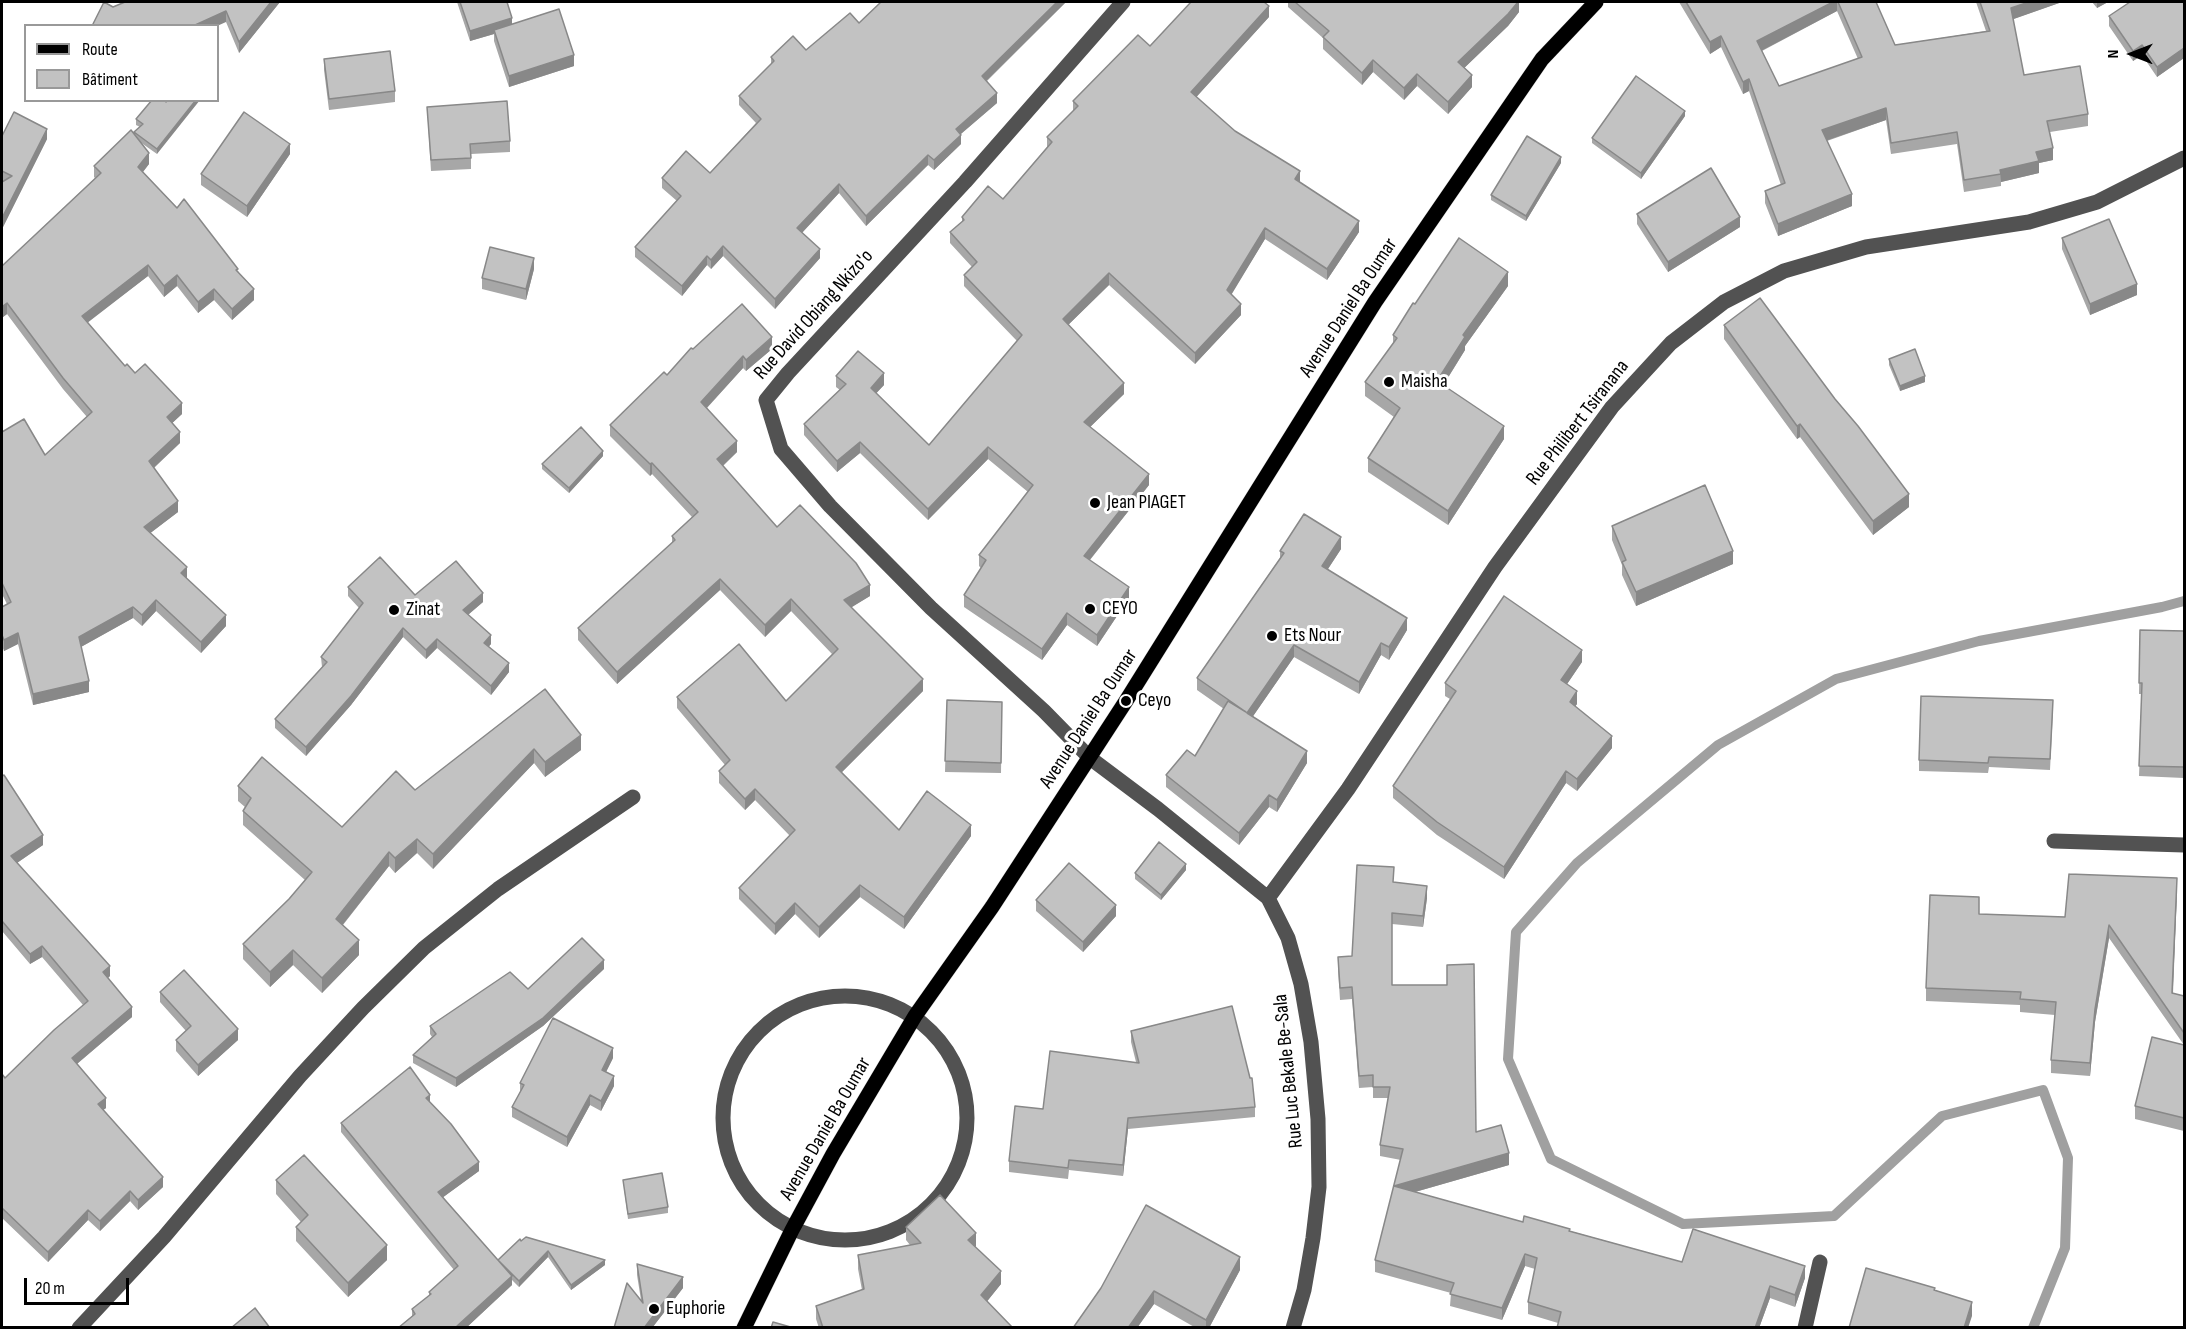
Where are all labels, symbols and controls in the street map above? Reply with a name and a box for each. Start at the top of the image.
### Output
legend [24,24,219,102]
north arrow [2102,24,2162,84]
text: Route [82,39,118,60]
text: N [2104,50,2123,58]
text: Bâtiment [82,69,138,90]
street label: Avenue Daniel Ba Oumar [1295,234,1403,382]
street label: Rue David Obiang Nkizo'o [749,245,879,385]
street label: Rue Philibert Tsiranana [1522,356,1634,490]
place label: Maisha [1401,370,1448,394]
marker: Maisha [1382,375,1396,389]
place label: Jean PIAGET [1107,491,1186,515]
marker: Jean PIAGET [1088,496,1102,510]
place label: CEYO [1102,597,1138,621]
place label: Zinat [406,598,440,622]
marker: CEYO [1083,602,1097,616]
marker: Zinat [387,603,401,617]
place label: Ets Nour [1284,624,1341,648]
marker: Ets Nour [1265,629,1279,643]
street label: Avenue Daniel Ba Oumar [1035,645,1143,793]
place label: Ceyo [1138,689,1171,713]
marker: Ceyo [1119,694,1133,708]
street label: Rue Luc Bekale Be-Sala [1269,993,1309,1149]
street label: Avenue Daniel Ba Oumar [775,1053,877,1205]
scale bar [27,1266,132,1304]
text: 20 m [35,1278,65,1299]
place label: Euphorie [666,1297,725,1321]
marker: Euphorie [647,1302,661,1316]

